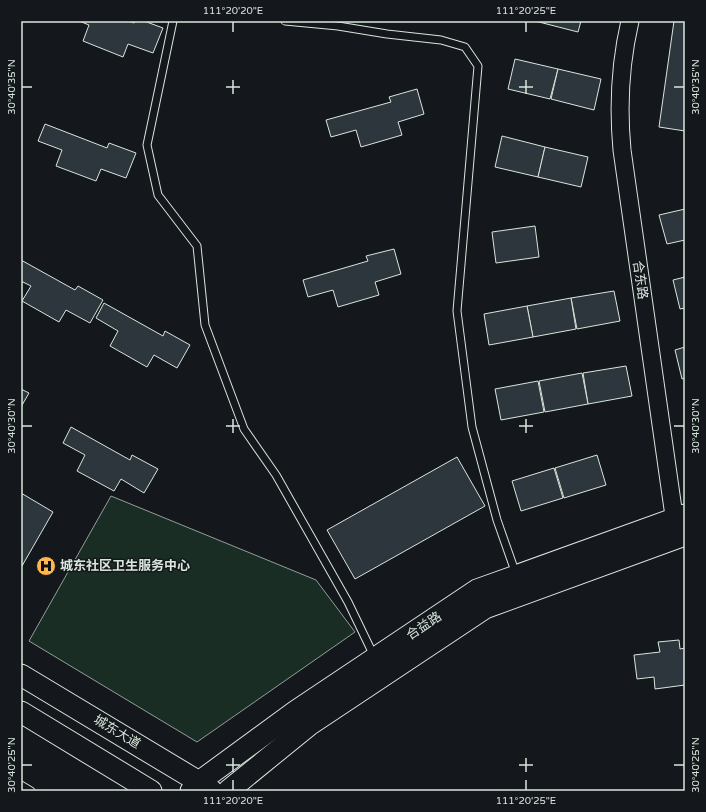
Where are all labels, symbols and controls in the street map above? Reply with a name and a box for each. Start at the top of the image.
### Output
text: 111°20'20"E [203,5,263,17]
text: 111°20'25"E [496,5,556,17]
text: 30°40'35"N [6,59,18,115]
text: 30°40'35"N [690,59,702,115]
street label: 合东路 [629,260,651,300]
text: 30°40'30"N [6,398,18,454]
text: 30°40'30"N [690,398,702,454]
hospital icon: 城东社区卫生服务中心 [35,555,57,577]
place label: 城东社区卫生服务中心 [60,558,190,574]
street label: 合益路 [403,608,445,644]
street label: 城东大道 [91,712,143,752]
text: 30°40'25"N [6,737,18,793]
text: 30°40'25"N [690,737,702,793]
text: 111°20'20"E [203,795,263,807]
text: 111°20'25"E [496,795,556,807]

